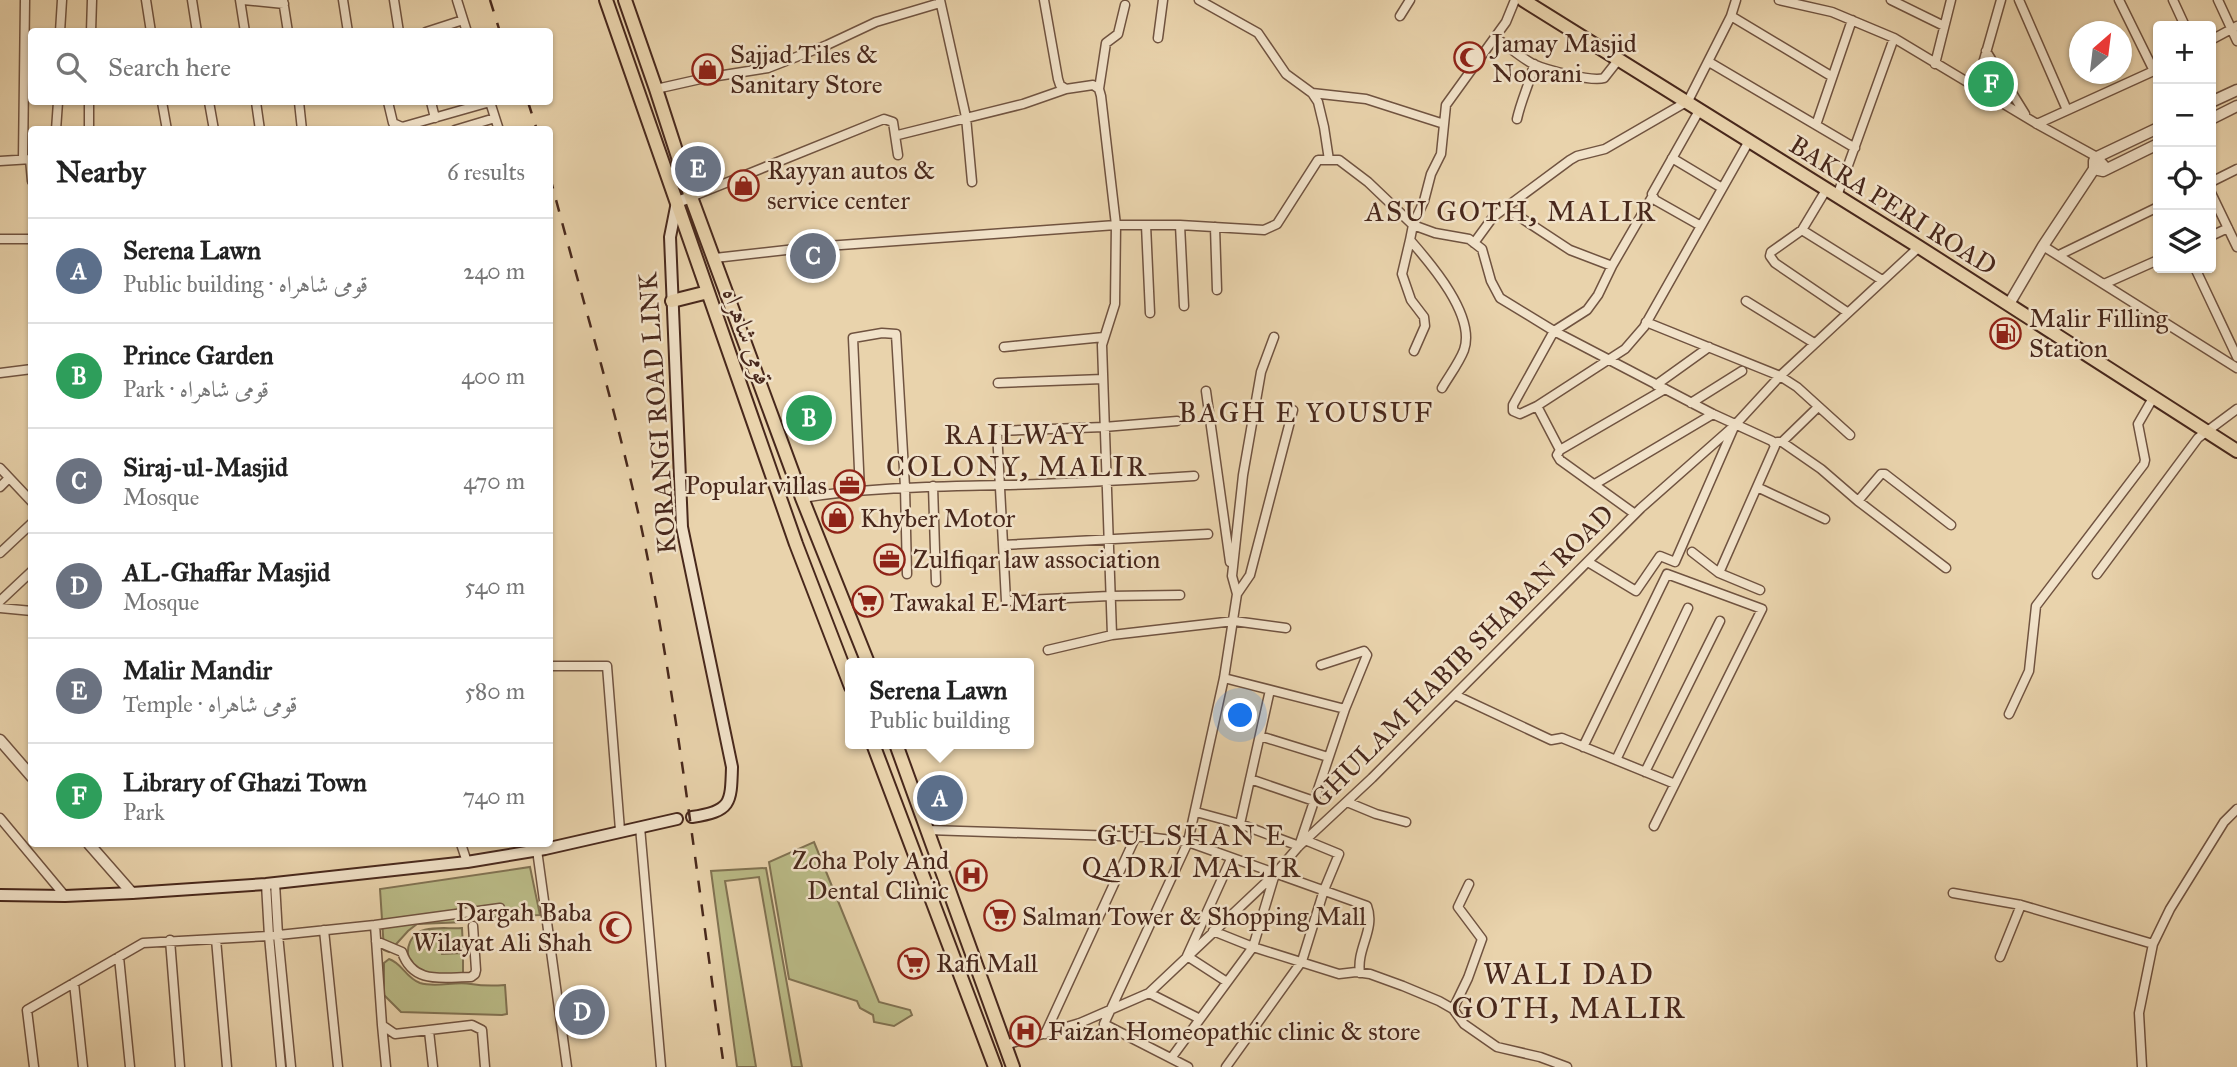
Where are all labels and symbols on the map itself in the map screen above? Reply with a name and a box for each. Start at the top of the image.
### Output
north arrow [2069,21,2132,84]
place label: Jamay Masjid Noorani [1489,27,1637,89]
place label: Sajjad Tiles & Sanitary Store [730,38,883,100]
mosque icon: Jamay Masjid Noorani [1452,41,1486,75]
shop icon: Sajjad Tiles & Sanitary Store [690,52,724,86]
pin: F [1968,58,2014,110]
street label: BAKRA PERI ROAD [1783,128,2003,282]
pin: E [675,143,721,195]
place label: Rayyan autos & service center [767,154,935,216]
shop icon: Rayyan autos & service center [727,168,761,202]
district label: ASU GOTH, MALIR [1364,194,1657,229]
pin: C [790,230,836,282]
street label: KORANGI ROAD LINK [631,271,683,555]
street label: قومی شاہراہ [715,283,780,389]
place label: Malir Filling Station [2029,302,2169,364]
fuel station icon: Malir Filling Station [1989,316,2023,350]
pin: B [786,392,832,444]
district label: BAGH E YOUSUF [1178,395,1434,430]
district label: RAILWAY COLONY, MALIR [886,417,1148,484]
office icon: Popular villas [833,468,867,502]
place label: Popular villas [685,469,827,501]
street label: GHULAM HABIB SHABAN ROAD [1304,498,1620,814]
shop icon: Khyber Motor [820,501,854,535]
place label: Khyber Motor [860,502,1016,534]
office icon: Zulfiqar law association [873,542,907,576]
place label: Zulfiqar law association [913,543,1160,575]
supermarket icon: Tawakal E-Mart [850,585,884,619]
place label: Tawakal E-Mart [890,586,1067,618]
your location [1223,698,1257,732]
pin: A [917,772,963,824]
district label: GULSHAN E QADRI MALIR [1082,818,1302,885]
place label: Zoha Poly And Dental Clinic [792,844,949,906]
hospital icon: Zoha Poly And Dental Clinic [955,858,989,892]
place label: Dargah Baba Wilayat Ali Shah [413,896,593,958]
supermarket icon: Salman Tower & Shopping Mall [982,899,1016,933]
place label: Salman Tower & Shopping Mall [1022,900,1366,932]
mosque icon: Dargah Baba Wilayat Ali Shah [598,910,632,944]
supermarket icon: Rafi Mall [896,946,930,980]
place label: Rafi Mall [936,947,1038,979]
district label: WALI DAD GOTH, MALIR [1452,956,1686,1026]
pin: D [559,986,605,1038]
hospital icon: Faizan Homeopathic clinic & store [1008,1014,1042,1048]
place label: Faizan Homeopathic clinic & store [1048,1015,1421,1047]

